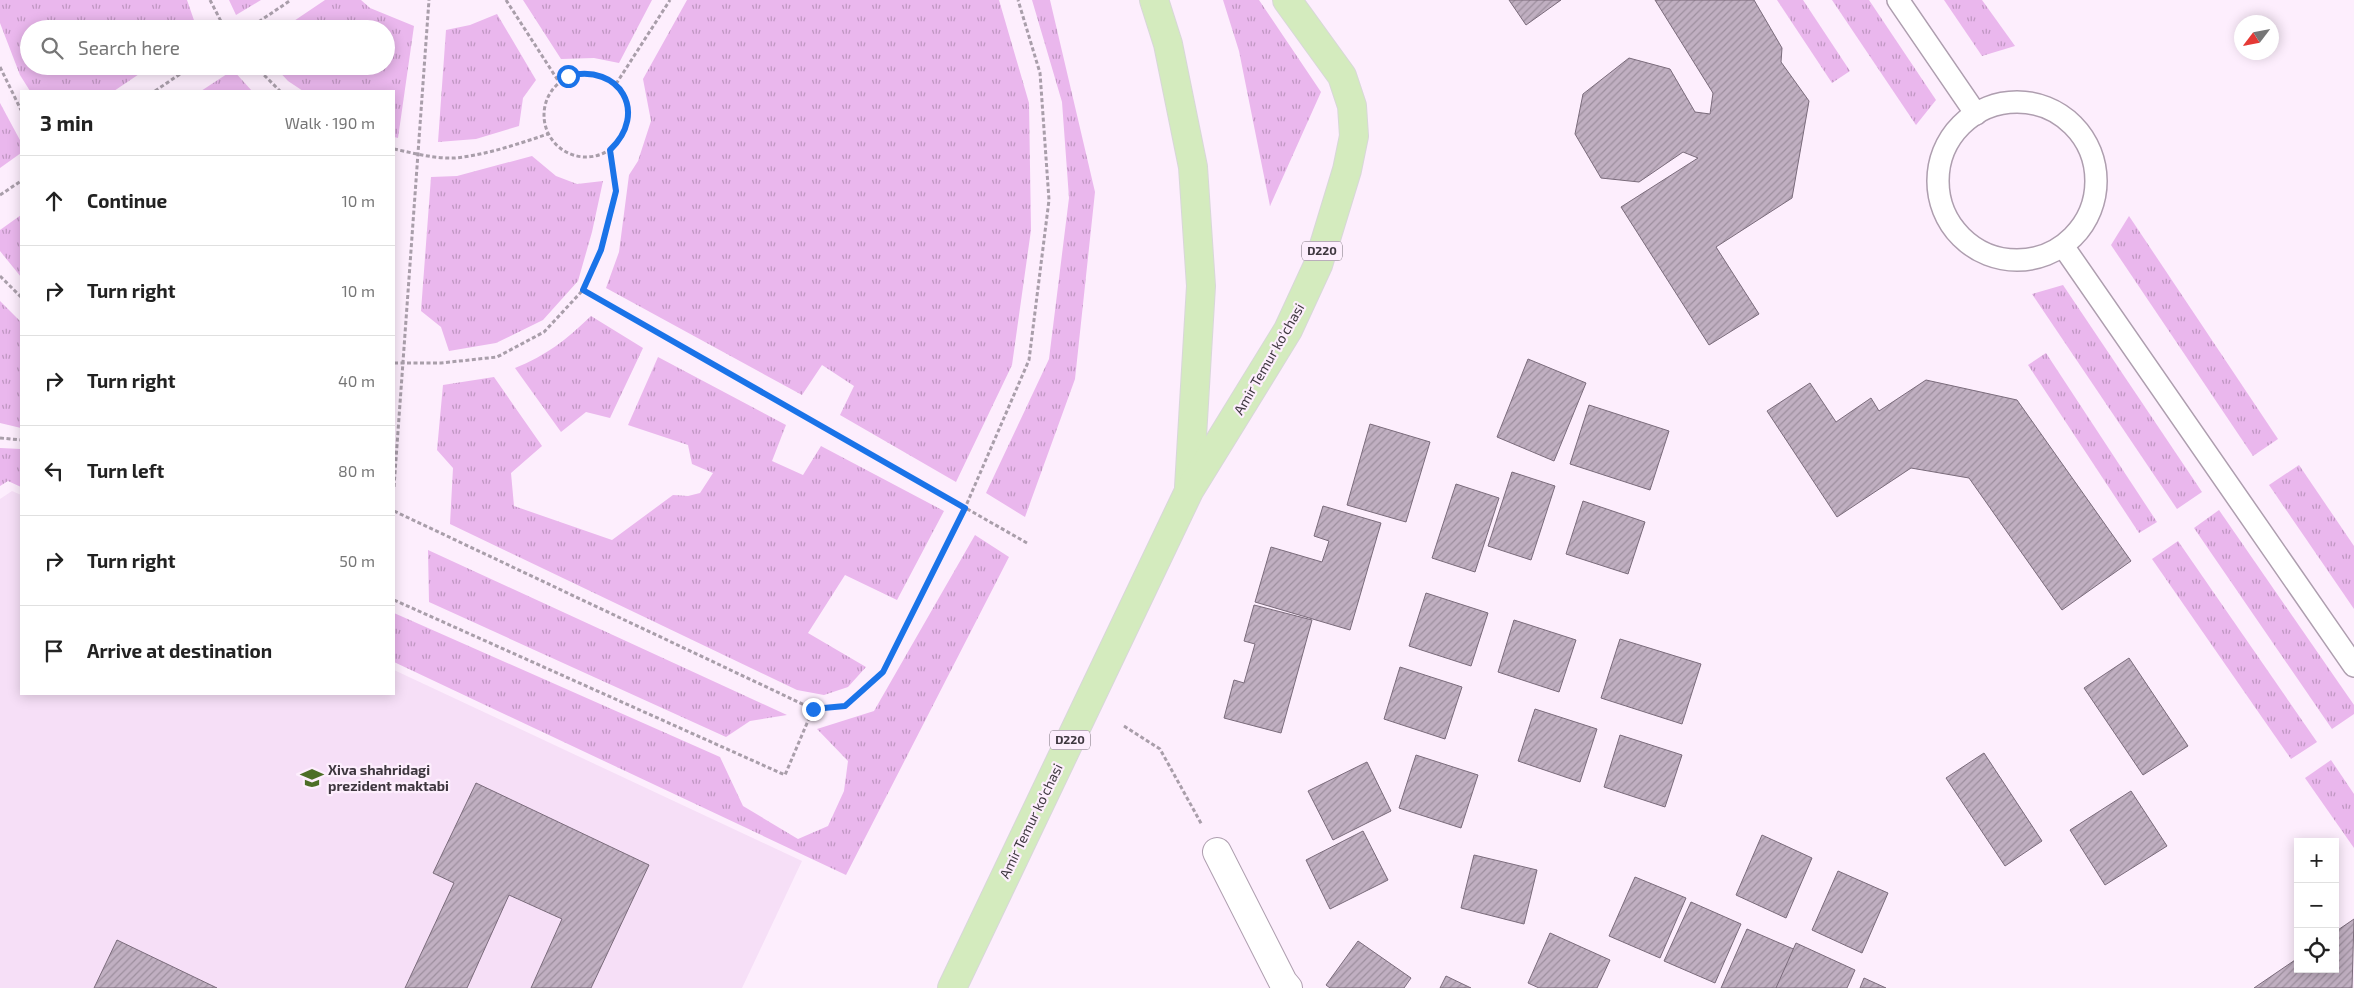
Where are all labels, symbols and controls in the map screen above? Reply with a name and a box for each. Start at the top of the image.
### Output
north arrow [2234,15,2279,60]
search box [20,20,395,75]
icon: search [38,34,66,62]
text: Search here [78,36,180,59]
route start [557,65,580,88]
text: 3 min [40,110,93,135]
text: Walk · 190 m [285,113,375,132]
icon: ahead [40,187,68,215]
text: Continue [87,189,167,212]
text: 10 m [341,191,375,210]
road number: D220 [1302,242,1342,260]
icon: right [40,277,68,305]
text: Turn right [87,279,175,302]
text: 10 m [341,281,375,300]
street label: Amir Temur ko'chasi [1230,300,1307,418]
icon: right [40,367,68,395]
text: Turn right [87,369,175,392]
text: 40 m [338,371,375,390]
icon: left [40,457,68,485]
text: Turn left [87,459,164,482]
text: 80 m [338,461,375,480]
icon: right [40,547,68,575]
text: Turn right [87,549,175,572]
text: 50 m [339,551,375,570]
icon: arrive [40,637,68,665]
text: Arrive at destination [87,639,272,662]
route end [802,698,825,721]
road number: D220 [1050,730,1090,750]
street label: Amir Temur ko'chasi [995,760,1066,881]
place label: Xiva shahridagi prezident maktabi [328,761,449,794]
school or university icon: Xiva shahridagi prezident maktabi [299,765,325,791]
map controls [2294,838,2339,973]
button: + [2294,838,2339,883]
button: − [2294,883,2339,928]
button: locate [2294,928,2339,973]

